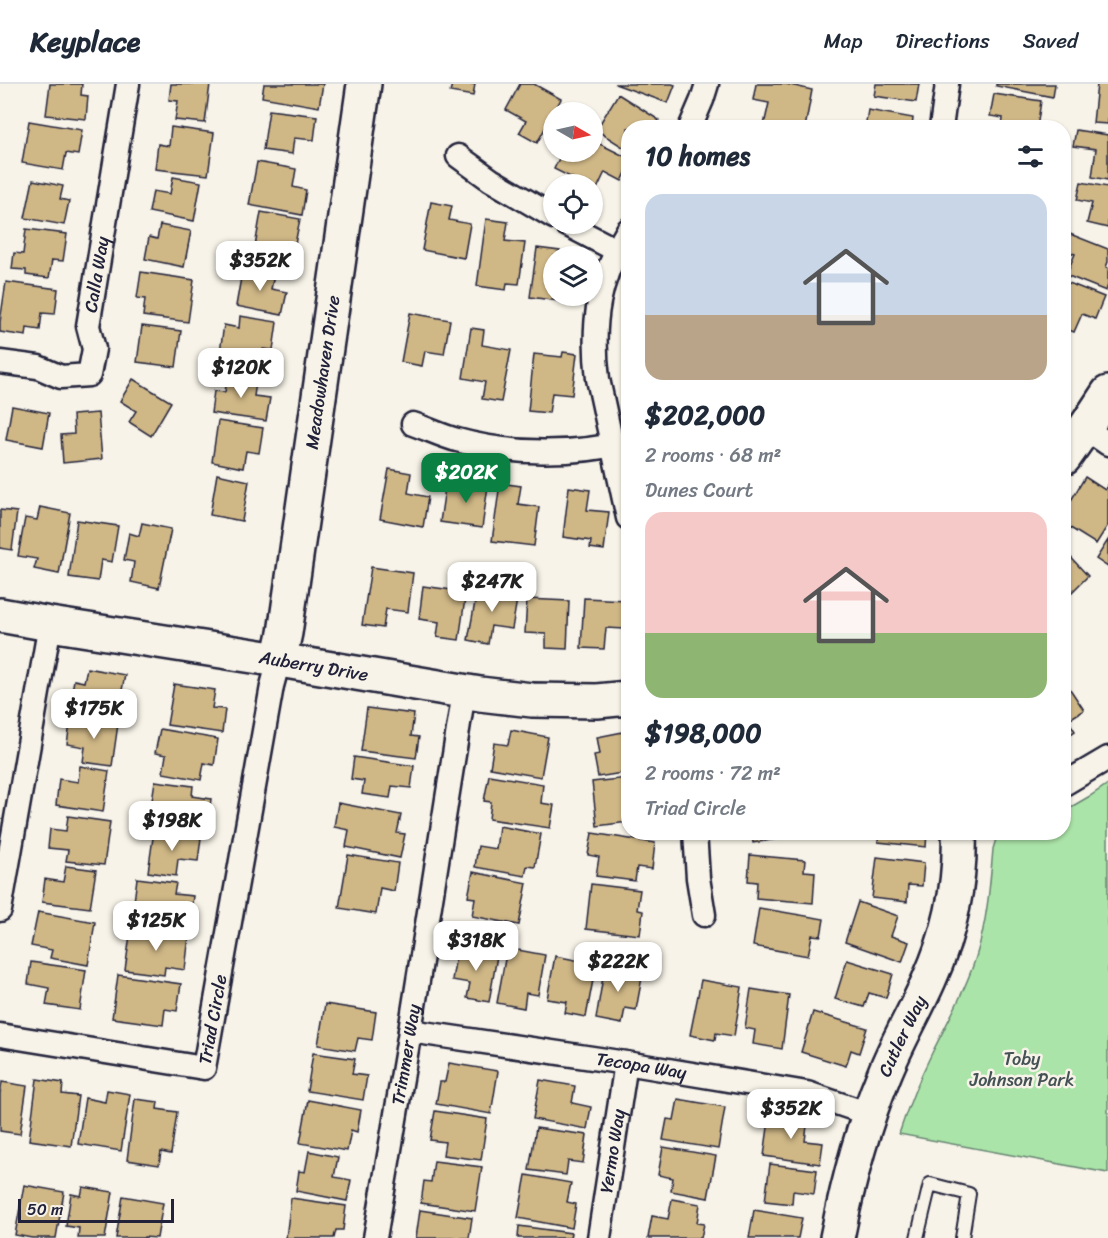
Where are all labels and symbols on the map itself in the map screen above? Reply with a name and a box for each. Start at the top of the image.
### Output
north arrow [543,102,603,162]
street label: Calla Way [74,233,119,315]
pin: $352K [218,241,302,292]
street label: Meadowhaven Drive [296,293,349,451]
pin: $120K [199,348,283,399]
pin: $202K [424,453,508,504]
pin: $247K [450,562,534,613]
street label: Auberry Drive [256,641,371,691]
pin: $175K [52,689,136,740]
pin: $198K [130,801,214,852]
pin: $125K [114,901,198,952]
pin: $318K [434,921,518,972]
pin: $222K [576,942,660,993]
street label: Triad Circle [189,972,236,1067]
street label: Cutler Way [869,989,936,1082]
street label: Trimmer Way [382,1001,430,1108]
street label: Tecopa Way [594,1043,690,1089]
park label: Toby Johnson Park [969,1043,1074,1096]
pin: $352K [749,1089,833,1140]
street label: Yermo Way [590,1106,635,1195]
scale bar [18,1196,174,1224]

